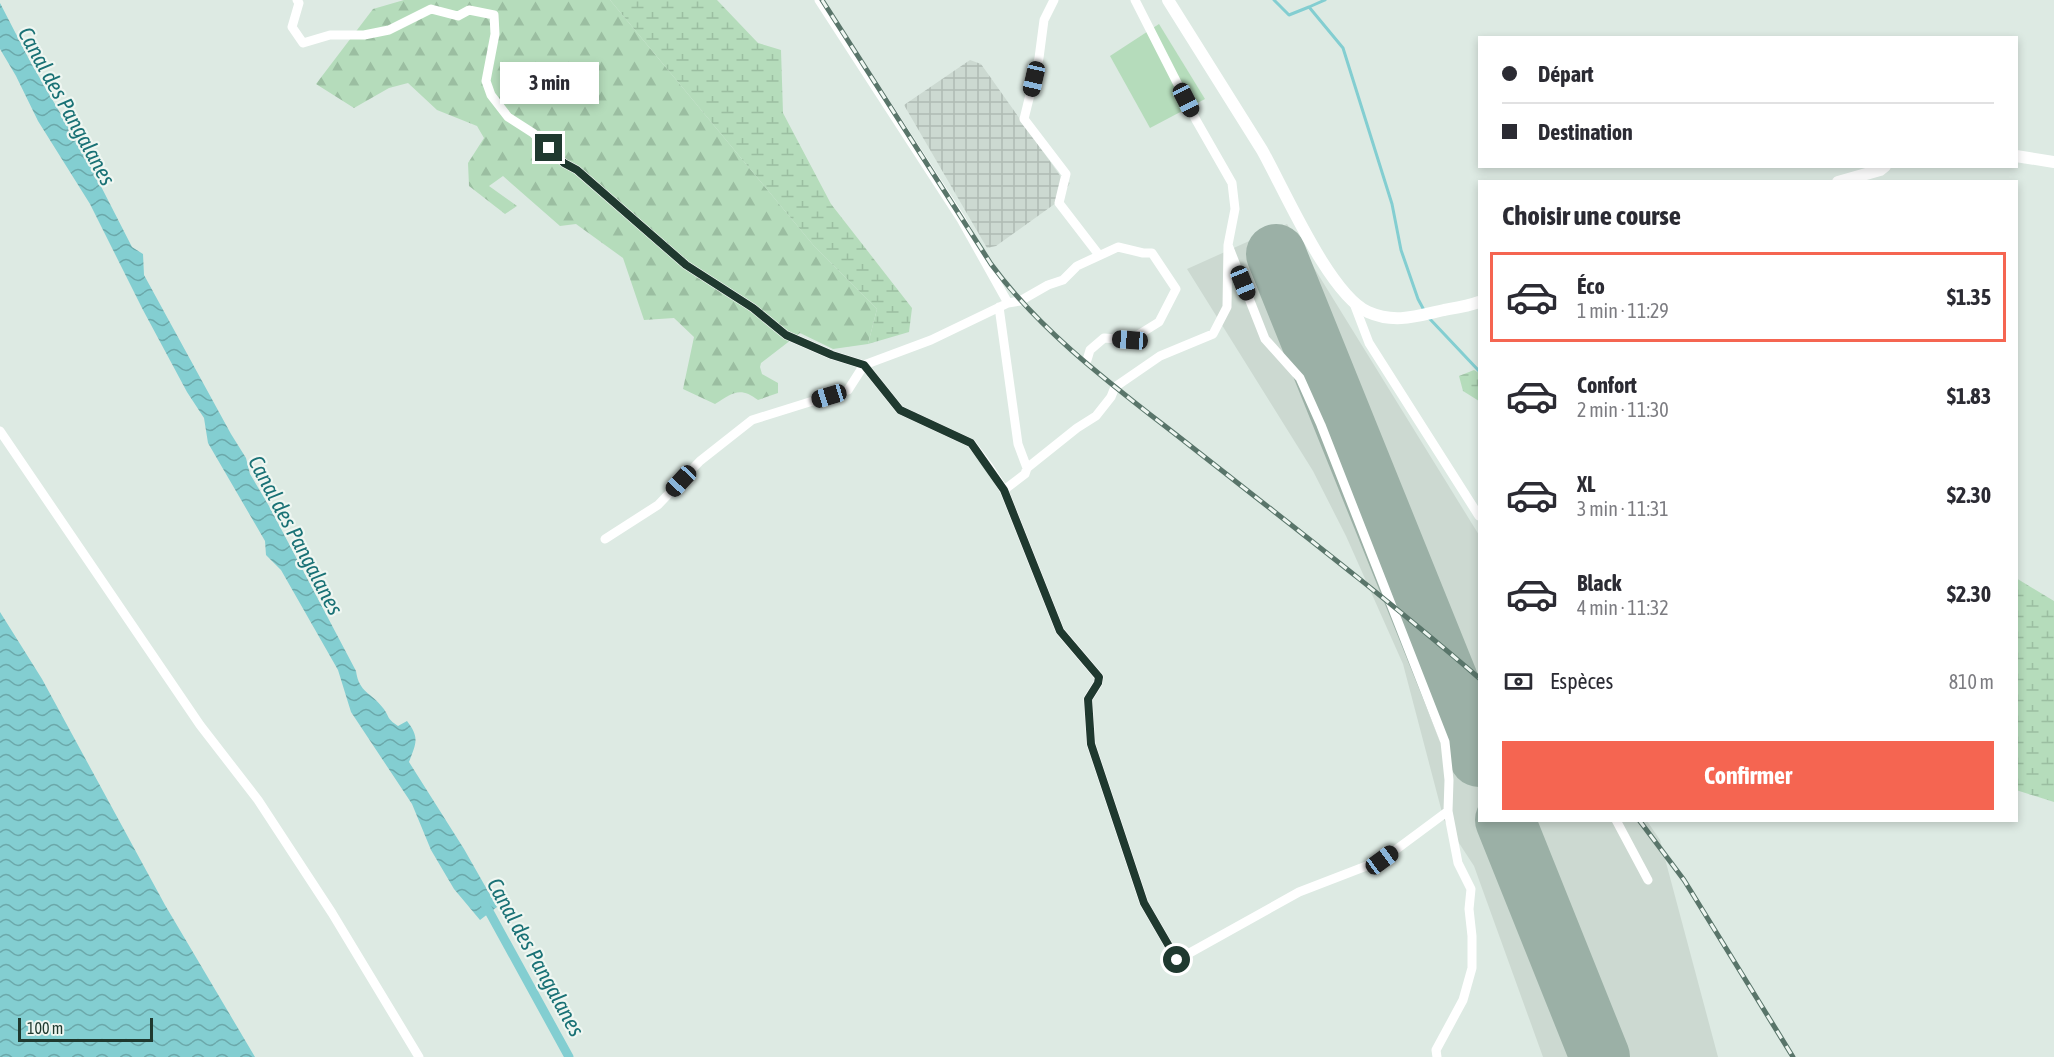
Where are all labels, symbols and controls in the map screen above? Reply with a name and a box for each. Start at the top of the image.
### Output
water label: Canal des Pangalanes [13,22,121,190]
car [1021,59,1047,99]
callout: 3 min [500,61,598,103]
text: Départ [1538,61,1594,87]
text: 3 min [529,71,570,94]
car [1170,80,1202,120]
text: Destination [1538,119,1633,145]
route end [535,134,562,161]
text: Choisir une course [1502,200,1681,231]
car [1228,263,1258,303]
icon: car [1505,270,1559,324]
text: Éco [1577,273,1605,299]
text: $1.35 [1947,284,1991,310]
text: 1 min · 11:29 [1577,299,1669,322]
car [1111,330,1149,350]
icon: car [1505,369,1559,423]
text: Confort [1577,372,1637,398]
car [809,382,849,410]
text: $1.83 [1947,383,1991,409]
text: 2 min · 11:30 [1577,398,1669,421]
water label: Canal des Pangalanes [243,451,349,619]
car [662,462,700,500]
icon: car [1505,468,1559,522]
text: XL [1577,471,1595,497]
text: $2.30 [1947,482,1991,508]
text: 3 min · 11:31 [1577,497,1669,520]
icon: car [1505,567,1559,621]
text: Black [1577,570,1621,596]
text: $2.30 [1947,581,1991,607]
text: 4 min · 11:32 [1577,596,1669,619]
icon: cash [1502,665,1535,698]
text: Espèces [1550,668,1613,694]
text: 810 m [1949,670,1994,693]
button: Confirmer [1502,741,1994,810]
car [1362,842,1402,878]
water label: Canal des Pangalanes [482,873,590,1041]
route start [1163,946,1190,973]
scale bar [18,1015,153,1042]
text: 100 m [27,1019,63,1037]

